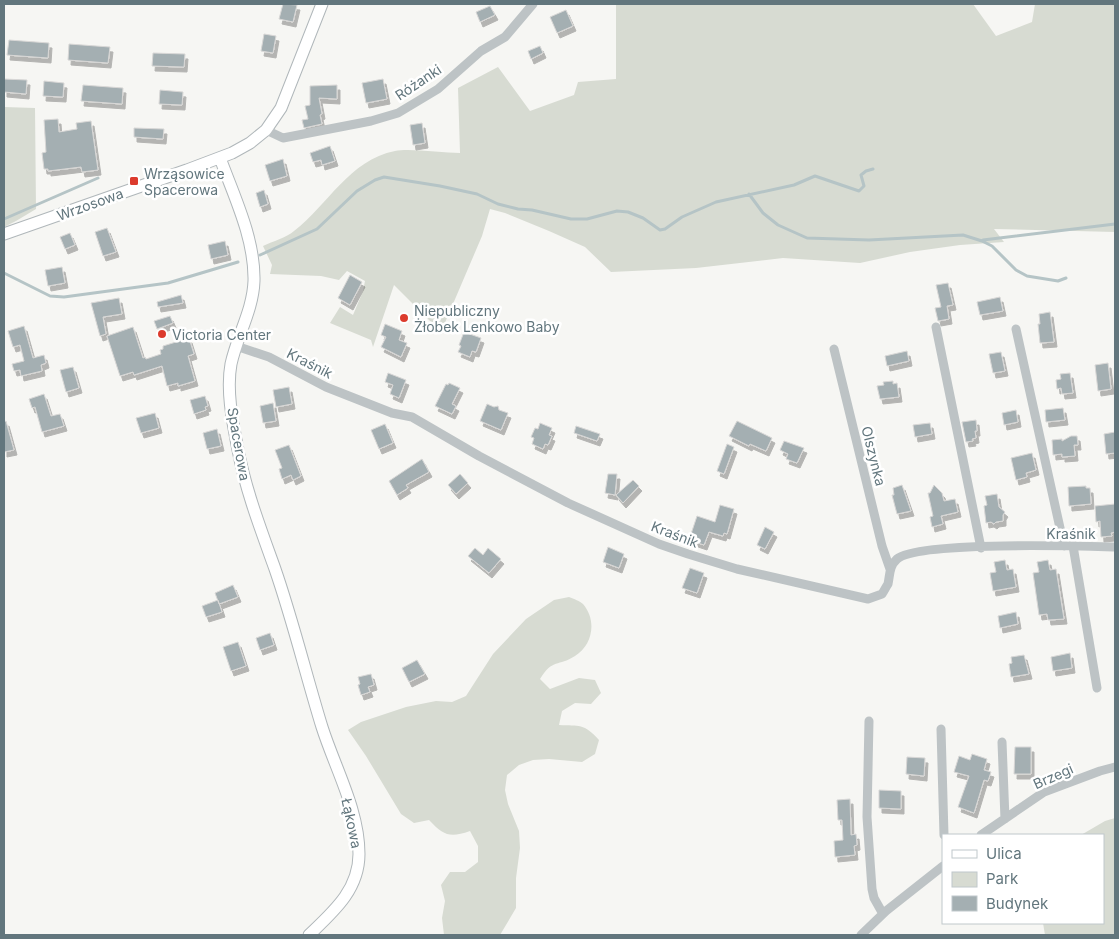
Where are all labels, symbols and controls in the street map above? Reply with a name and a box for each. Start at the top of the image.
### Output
street label: Różanki [392,60,444,104]
place label: Wrząsowice Spacerowa [144,165,225,198]
marker: Wrząsowice Spacerowa [128,175,140,187]
street label: Wrzosowa [54,184,126,224]
place label: Niepubliczny Żłobek Lenkowo Baby [414,302,560,335]
marker: Niepubliczny Żłobek Lenkowo Baby [398,312,410,324]
place label: Victoria Center [172,326,271,343]
marker: Victoria Center [156,328,168,340]
street label: Kraśnik [284,344,336,382]
street label: Spacerowa [224,406,254,482]
street label: Olszynka [858,424,890,488]
street label: Kraśnik [649,517,701,551]
street label: Kraśnik [1046,525,1096,542]
street label: Brzegi [1030,760,1076,792]
street label: Łąkowa [338,796,366,850]
legend [942,834,1104,924]
text: Ulica [986,844,1022,863]
text: Park [986,869,1019,888]
text: Budynek [986,894,1049,913]

